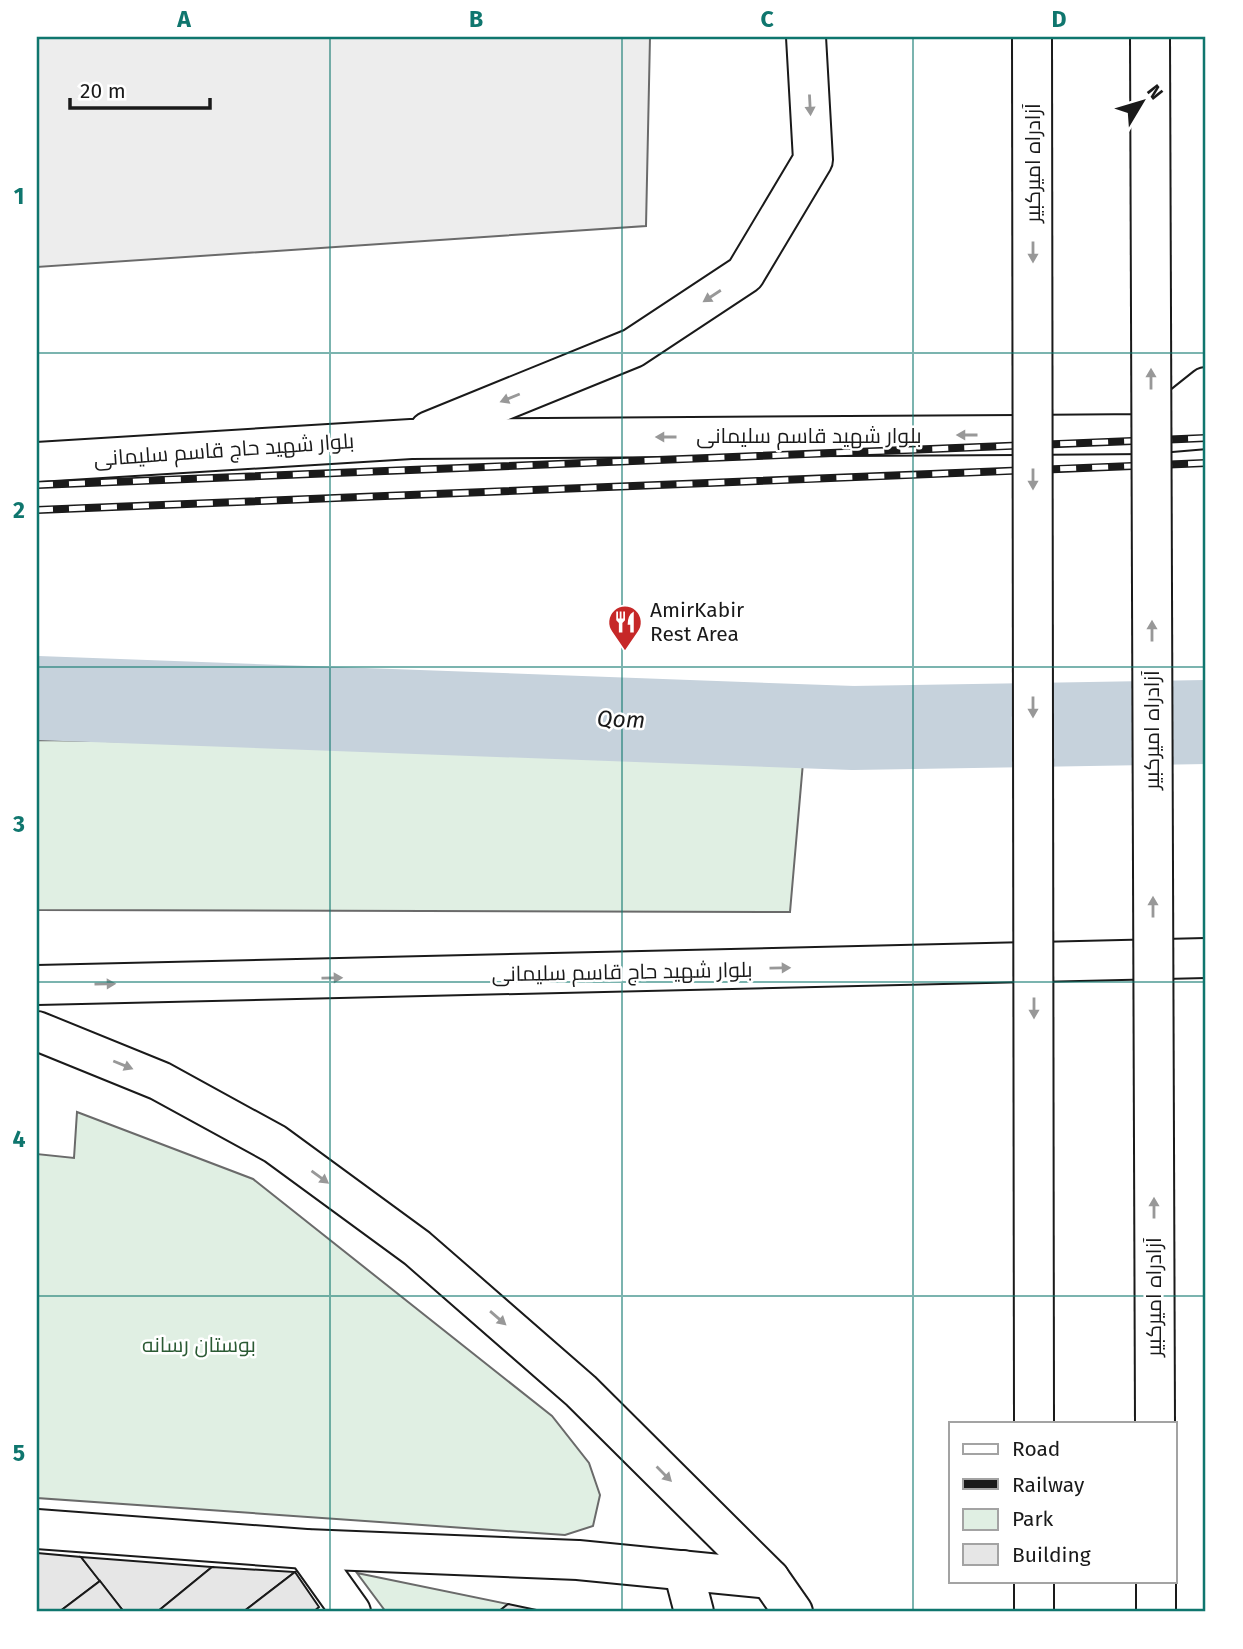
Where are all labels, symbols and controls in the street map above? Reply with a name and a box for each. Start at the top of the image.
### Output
text: A [176,5,191,33]
text: B [469,5,483,33]
text: C [760,5,774,33]
text: D [1052,5,1067,33]
scale bar [70,66,210,110]
north arrow [1106,66,1176,136]
text: 20 m [80,78,126,104]
text: N [1142,80,1168,104]
one-way arrow [805,94,816,116]
street label: آزادراه امیرکبیر [1020,103,1046,224]
text: 1 [14,182,24,210]
one-way arrow [1027,241,1039,263]
one-way arrow [703,289,722,302]
one-way arrow [1145,367,1157,389]
one-way arrow [500,393,521,404]
street label: بلوار شهید قاسم سلیمانی [696,423,922,450]
street label: بلوار شهید حاج قاسم سلیمانی [93,428,355,473]
one-way arrow [956,429,978,441]
one-way arrow [655,431,677,443]
one-way arrow [1027,469,1039,491]
text: 2 [13,496,25,524]
place label: AmirKabir Rest Area [650,597,744,647]
restaurant icon: AmirKabir Rest Area [606,603,644,652]
one-way arrow [1146,619,1158,641]
street label: آزادراه امیرکبیر [1139,670,1165,791]
one-way arrow [1027,696,1039,718]
water label: Qom [596,704,646,734]
text: 3 [12,810,25,838]
one-way arrow [1147,896,1159,918]
street label: بلوار شهید حاج قاسم سلیمانی [491,957,753,988]
one-way arrow [770,962,792,974]
one-way arrow [322,973,344,984]
one-way arrow [94,978,116,989]
one-way arrow [1028,997,1040,1019]
one-way arrow [112,1060,133,1071]
text: 4 [13,1125,26,1153]
one-way arrow [311,1170,329,1184]
one-way arrow [1148,1197,1160,1219]
street label: آزادراه امیرکبیر [1141,1237,1167,1358]
one-way arrow [489,1310,506,1326]
park label: بوستان رسانه [142,1332,256,1358]
legend [949,1422,1176,1582]
text: Road [1012,1436,1060,1462]
text: 5 [13,1439,25,1467]
one-way arrow [656,1465,673,1482]
text: Railway [1012,1472,1085,1498]
text: Park [1012,1506,1054,1532]
text: Building [1012,1542,1091,1568]

